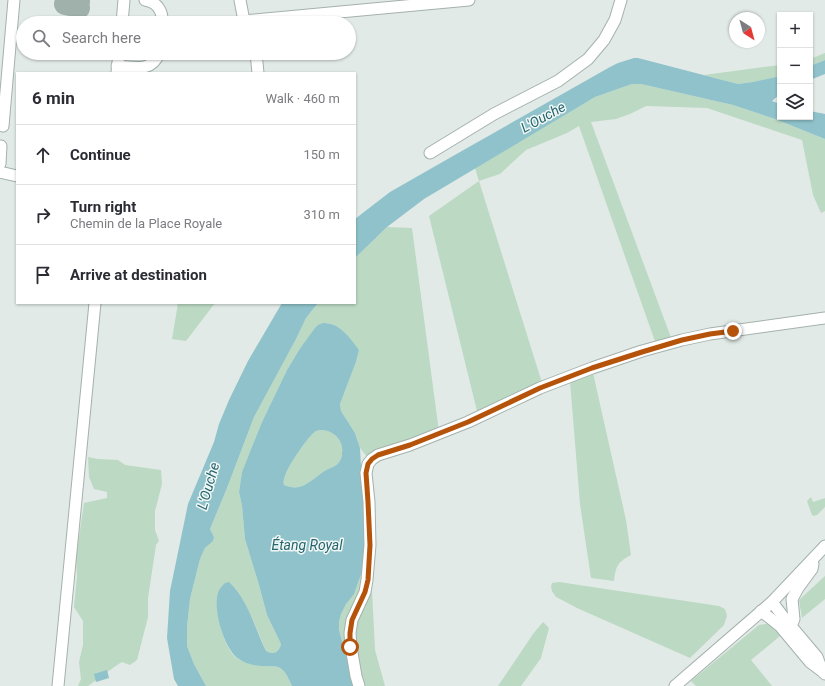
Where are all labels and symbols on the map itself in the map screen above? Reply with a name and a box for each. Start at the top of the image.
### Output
north arrow [729,12,765,48]
water label: L'Ouche [518,98,568,136]
route end [724,322,742,340]
water label: L'Ouche [194,461,222,511]
water label: Étang Royal [271,536,343,553]
route start [341,638,359,656]

